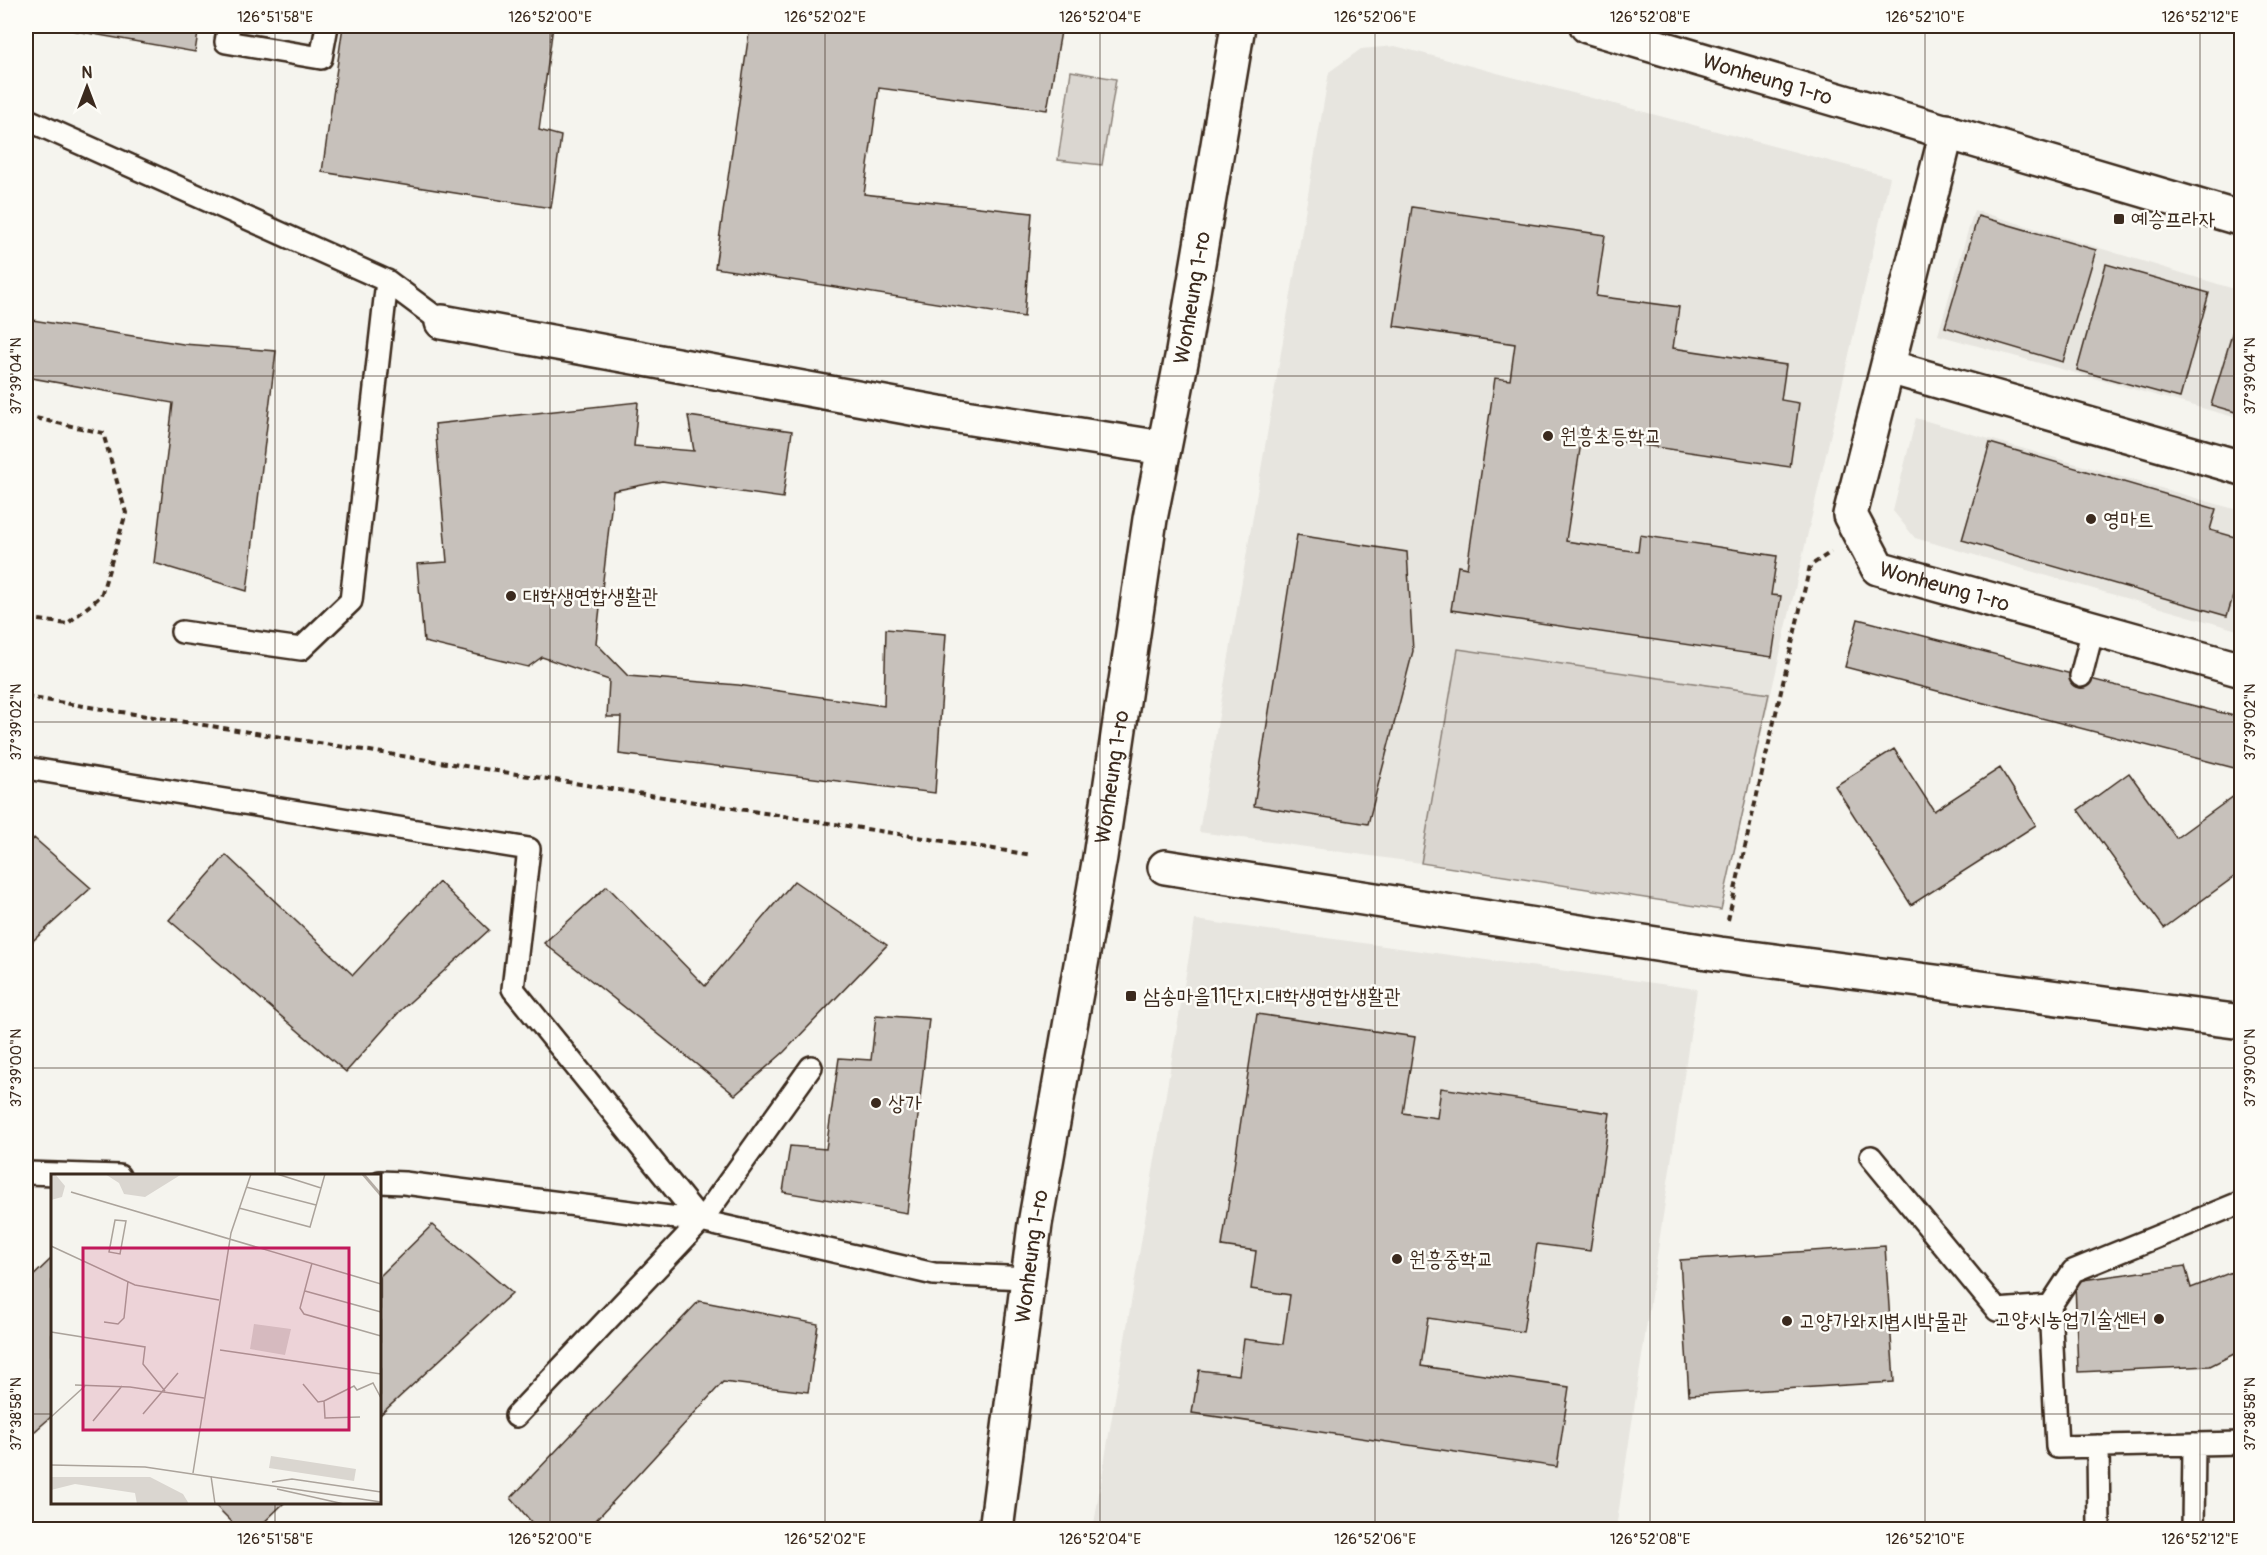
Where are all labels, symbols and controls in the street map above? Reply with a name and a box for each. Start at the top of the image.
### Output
text: 126°51'58"E [237,8,313,27]
text: 126°52'00"E [508,8,592,27]
text: 126°52'02"E [784,8,866,27]
text: 126°52'04"E [1059,8,1141,27]
text: 126°52'06"E [1334,8,1416,27]
text: 126°52'08"E [1610,8,1691,27]
text: 126°52'10"E [1885,8,1965,27]
text: 126°52'12"E [2161,8,2239,27]
street label: Wonheung 1-ro [1699,48,1835,112]
north arrow [57,57,117,117]
text: N [82,63,93,83]
place label: 예승프라자 [2131,206,2216,233]
marker: 예승프라자 [2112,212,2126,226]
street label: Wonheung 1-ro [1168,229,1217,367]
text: 37°39'04"N [7,337,26,415]
text: 37°39'04"N [2241,337,2260,415]
place label: 원흥초등학교 [1560,423,1661,450]
marker: 원흥초등학교 [1541,429,1555,443]
place label: 영마트 [2103,506,2154,533]
marker: 영마트 [2084,512,2098,526]
street label: Wonheung 1-ro [1876,556,2013,618]
place label: 대학생연합생활관 [523,583,658,610]
marker: 대학생연합생활관 [504,589,518,603]
text: 37°39'02"N [7,684,26,760]
text: 37°39'02"N [2241,684,2260,760]
street label: Wonheung 1-ro [1089,709,1135,846]
place label: 삼송마을11단지.대학생연합생활관 [1143,983,1401,1010]
marker: 삼송마을11단지.대학생연합생활관 [1124,989,1138,1003]
text: 37°39'00"N [7,1029,26,1107]
text: 37°39'00"N [2241,1029,2260,1107]
place label: 상가 [888,1090,922,1117]
marker: 상가 [869,1096,883,1110]
inset map [51,1174,381,1504]
street label: Wonheung 1-ro [1010,1188,1055,1325]
place label: 원흥중학교 [1409,1246,1494,1273]
marker: 원흥중학교 [1390,1252,1404,1266]
place label: 고양시농업기술센터 [1995,1306,2147,1333]
place label: 고양가와지볍시박물관 [1799,1308,1968,1335]
marker: 고양시농업기술센터 [2152,1312,2166,1326]
marker: 고양가와지볍시박물관 [1780,1314,1794,1328]
text: 37°38'58"N [7,1377,26,1451]
text: 37°38'58"N [2241,1377,2260,1451]
text: 126°51'58"E [237,1530,313,1549]
text: 126°52'00"E [508,1530,592,1549]
text: 126°52'02"E [784,1530,866,1549]
text: 126°52'04"E [1059,1530,1141,1549]
text: 126°52'06"E [1334,1530,1416,1549]
text: 126°52'08"E [1610,1530,1691,1549]
text: 126°52'10"E [1885,1530,1965,1549]
text: 126°52'12"E [2161,1530,2239,1549]

